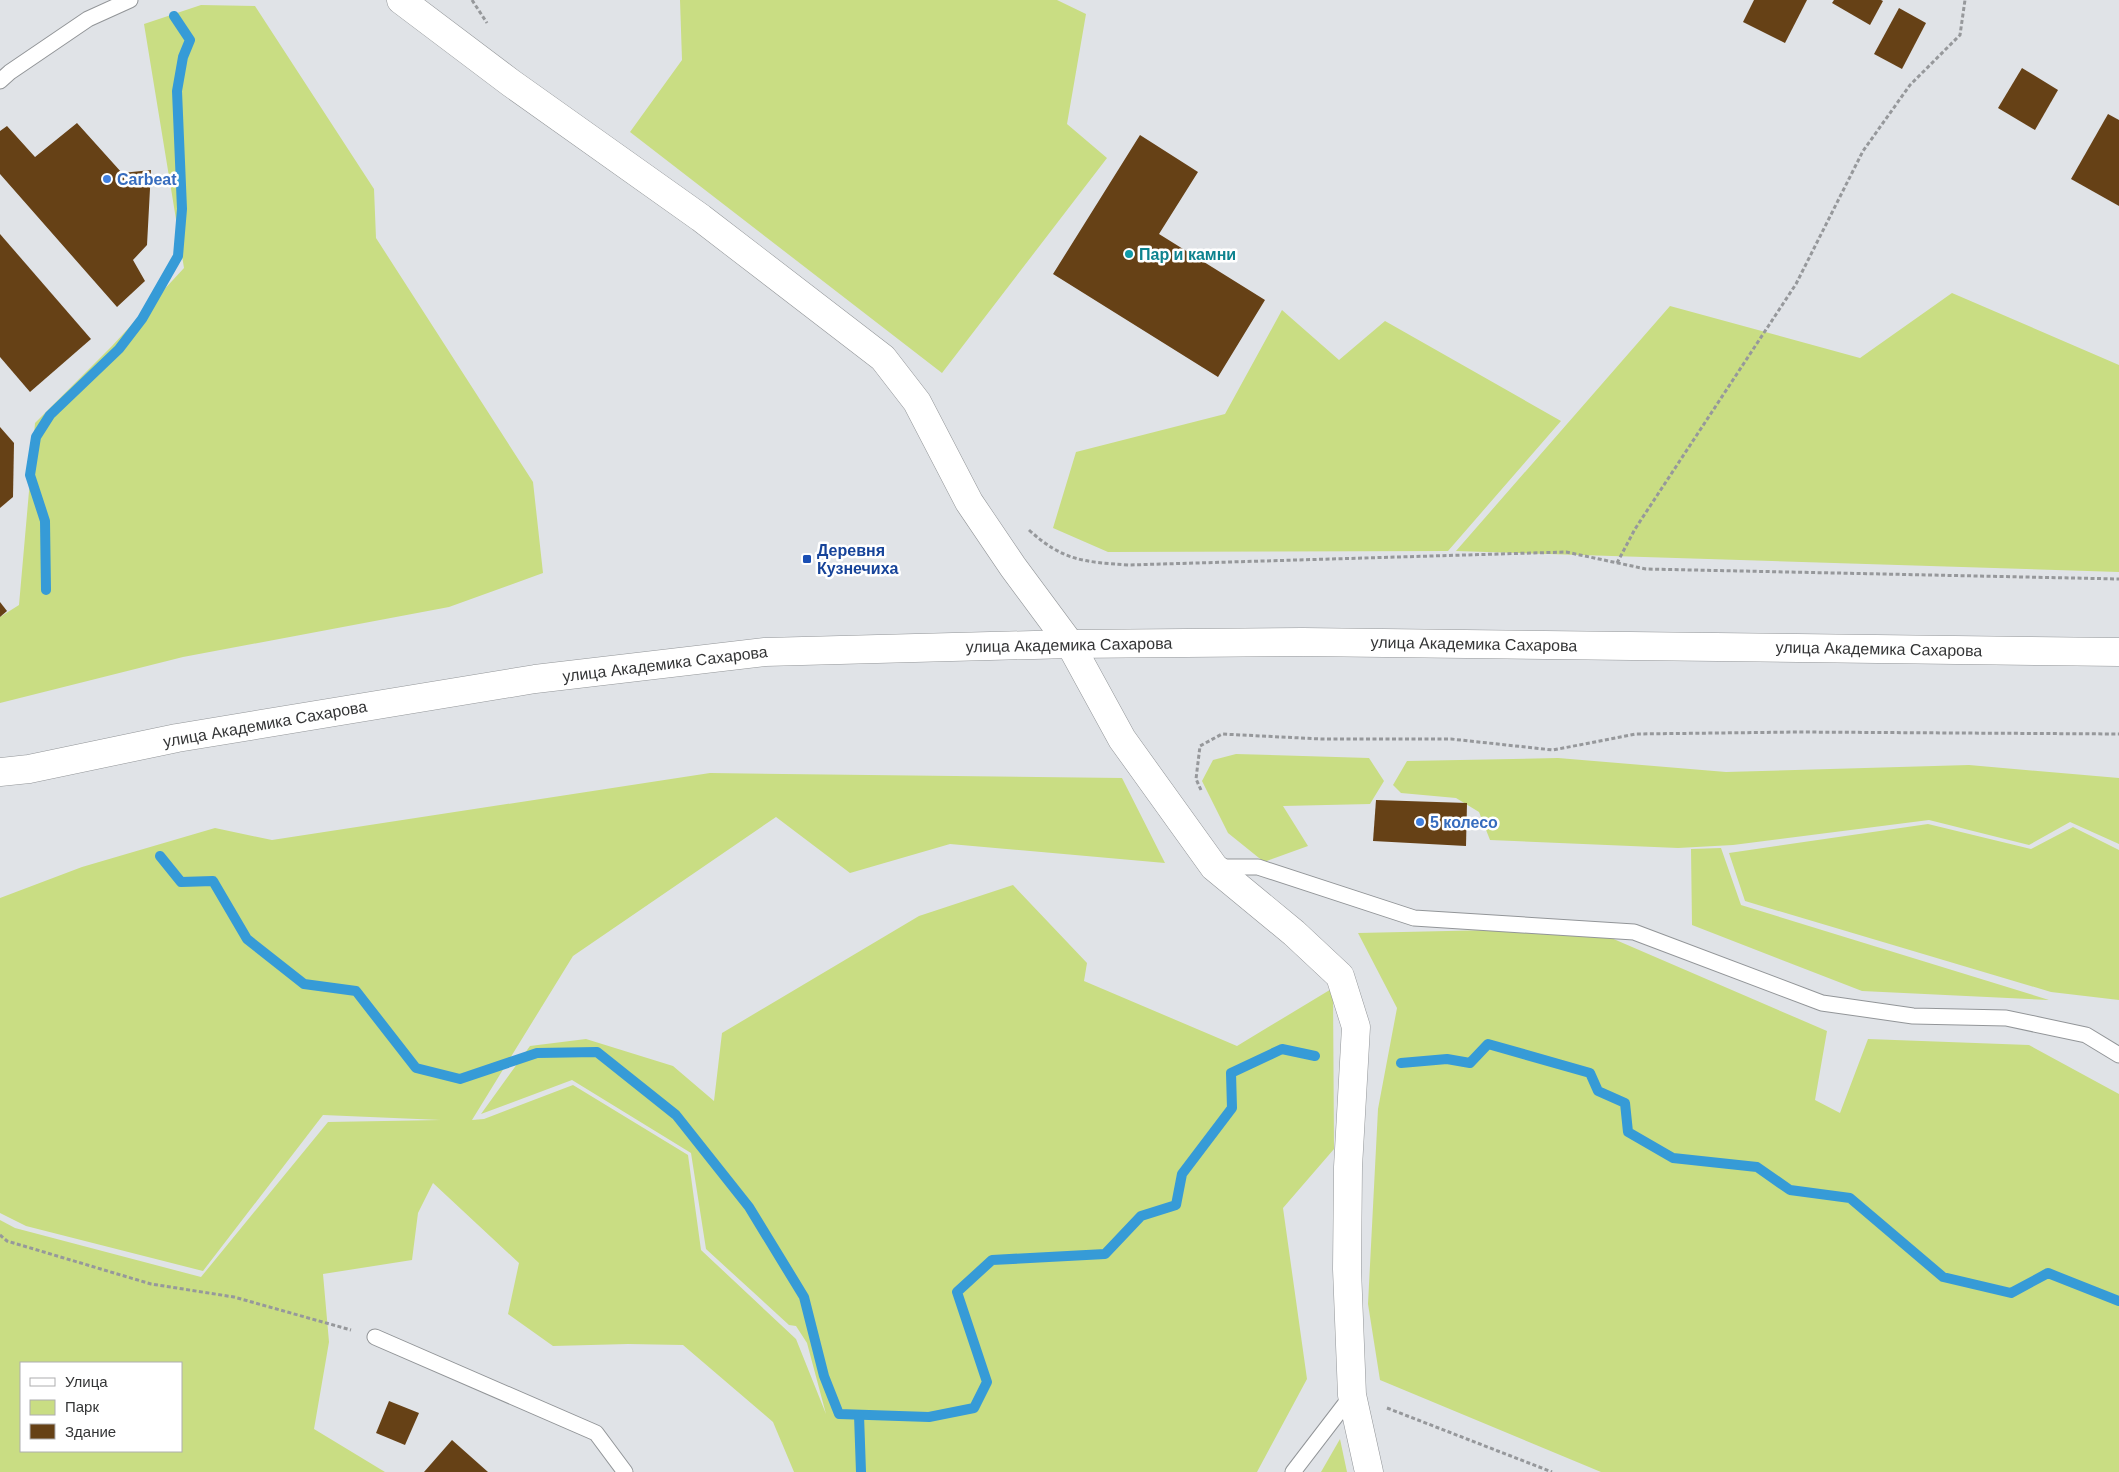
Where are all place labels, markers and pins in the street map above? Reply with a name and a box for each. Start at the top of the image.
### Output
place label: Carbeat [117,171,177,188]
marker: Carbeat [101,173,113,185]
place label: Пар и камни [1139,246,1236,263]
marker: Пар и камни [1123,248,1135,260]
place label: Деревня Кузнечиха [817,542,899,577]
marker: Деревня Кузнечиха [801,553,813,565]
place label: 5 колесо [1430,814,1498,831]
marker: 5 колесо [1414,816,1426,828]

